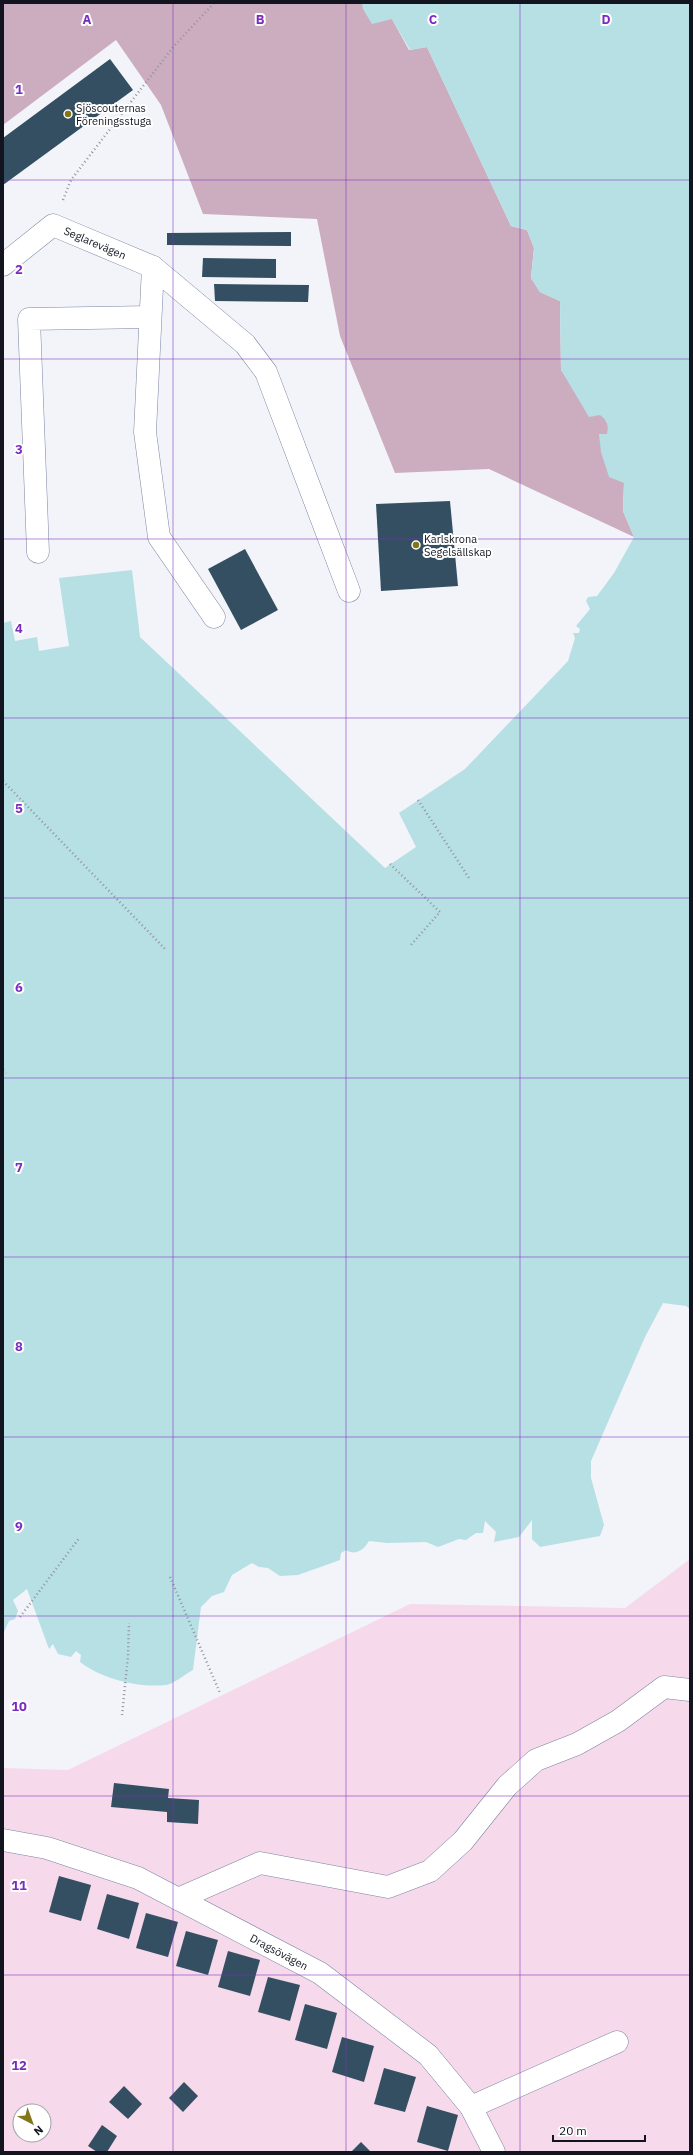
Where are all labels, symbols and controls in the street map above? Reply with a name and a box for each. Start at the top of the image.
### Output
text: A [83,11,92,28]
text: B [256,11,265,28]
text: C [429,11,438,28]
text: D [601,11,611,28]
text: 1 [15,81,23,98]
place label: Sjöscouternas Föreningsstuga [76,101,152,128]
marker: Sjöscouternas Föreningsstuga [63,109,73,119]
street label: Seglarevägen [62,224,128,262]
text: 2 [15,261,23,278]
text: 3 [15,441,23,458]
place label: Karlskrona Segelsällskap [424,532,492,559]
marker: Karlskrona Segelsällskap [411,540,421,550]
text: 4 [15,620,23,637]
text: 5 [15,800,23,817]
text: 6 [15,979,23,996]
text: 7 [15,1159,23,1176]
text: 8 [15,1338,23,1355]
text: 9 [15,1518,23,1535]
text: 10 [11,1698,27,1715]
text: 11 [11,1877,27,1894]
street label: Dragsövägen [248,1931,310,1973]
text: 12 [11,2057,27,2074]
north arrow [12,2103,52,2143]
scale bar [553,2117,645,2143]
text: N [31,2123,46,2138]
text: 20 m [559,2123,587,2138]

